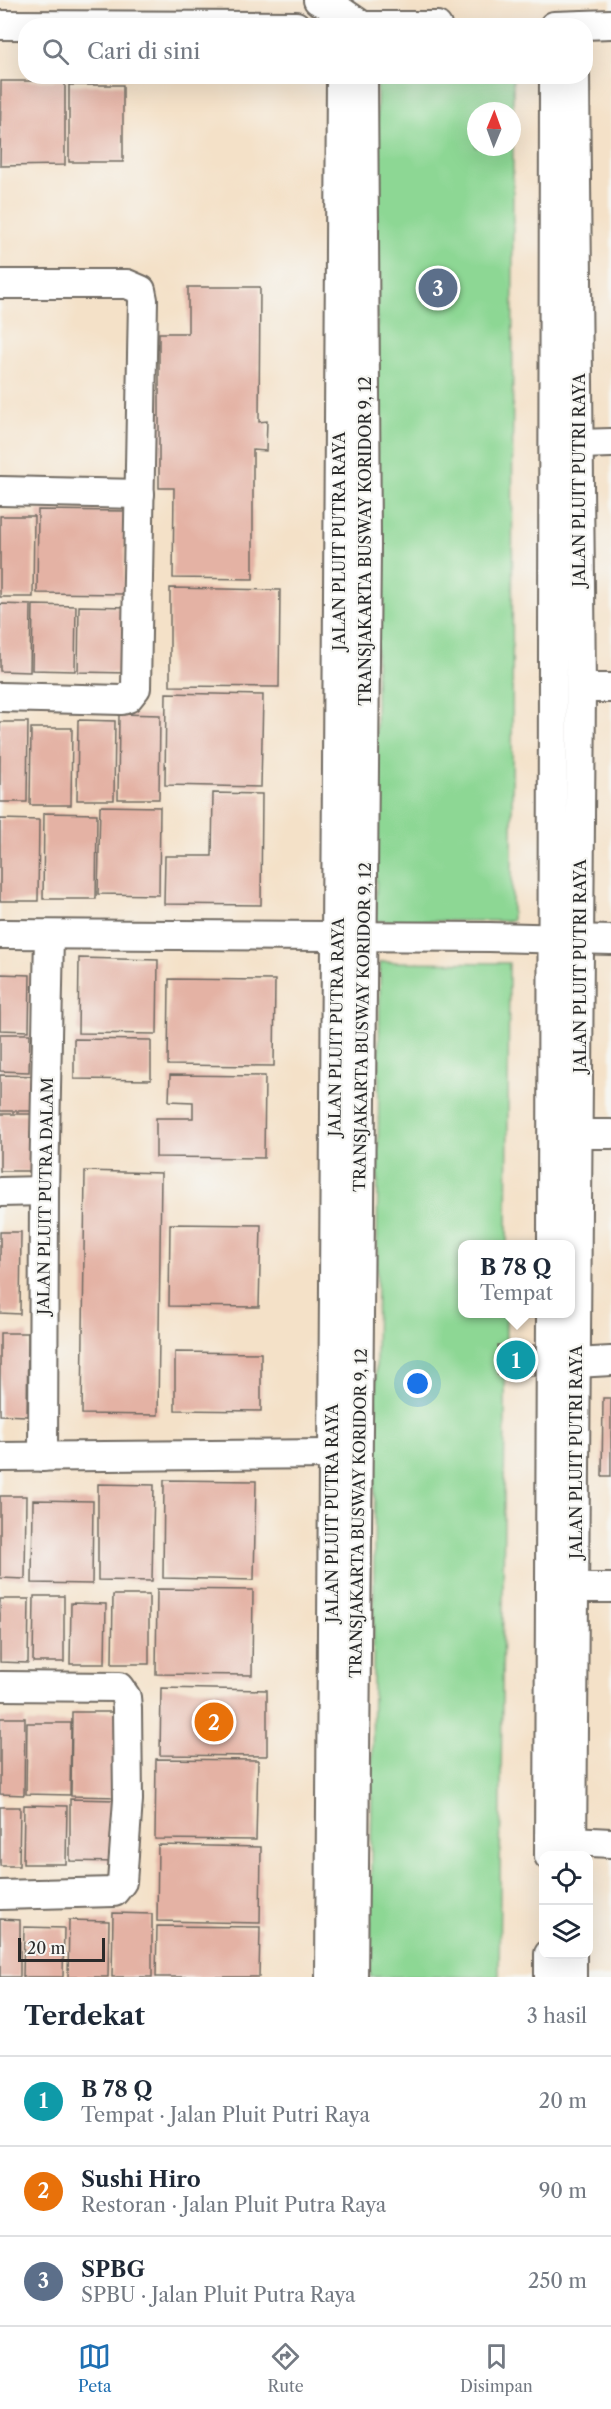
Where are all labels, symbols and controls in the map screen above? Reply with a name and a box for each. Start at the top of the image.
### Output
search box [18,18,593,84]
icon: search [39,35,72,68]
text: Cari di sini [87,38,200,65]
north arrow [467,102,521,156]
pin: 3 [418,266,458,310]
street label: JALAN PLUIT PUTRI RAYA [569,372,589,590]
street label: TRANSJAKARTA BUSWAY KORIDOR 9, 12 [355,376,375,706]
street label: JALAN PLUIT PUTRA RAYA [329,430,349,653]
street label: JALAN PLUIT PUTRI RAYA [570,858,590,1076]
street label: TRANSJAKARTA BUSWAY KORIDOR 9, 12 [349,862,375,1192]
street label: JALAN PLUIT PUTRA RAYA [324,916,348,1140]
street label: JALAN PLUIT PUTRA DALAM [33,1077,57,1318]
popup [458,1240,575,1318]
text: B 78 Q [480,1254,551,1281]
text: Tempat [480,1281,553,1305]
pin: 1 [496,1338,536,1382]
street label: JALAN PLUIT PUTRI RAYA [566,1344,586,1562]
street label: TRANSJAKARTA BUSWAY KORIDOR 9, 12 [345,1348,371,1678]
your location [403,1369,432,1398]
street label: JALAN PLUIT PUTRA RAYA [322,1402,342,1625]
pin: 2 [194,1700,234,1744]
map controls [539,1851,593,1959]
button: locate [539,1851,593,1905]
button: layers [539,1905,593,1959]
scale bar [18,1935,105,1962]
text: 20 m [27,1938,66,1958]
text: Terdekat [24,2000,145,2032]
text: 3 hasil [527,2004,587,2028]
text: B 78 Q [81,2076,152,2103]
text: 1 [39,2089,48,2113]
text: 20 m [539,2089,587,2113]
text: Tempat · Jalan Pluit Putri Raya [81,2103,370,2127]
text: Sushi Hiro [81,2166,201,2193]
text: 2 [38,2179,49,2203]
text: 90 m [539,2179,587,2203]
text: Restoran · Jalan Pluit Putra Raya [81,2193,386,2217]
text: SPBG [81,2256,145,2283]
text: 3 [38,2269,49,2293]
text: 250 m [528,2269,587,2293]
text: SPBU · Jalan Pluit Putra Raya [81,2283,356,2307]
tab: Peta [78,2340,111,2396]
tab: Rute [268,2340,304,2396]
tab: Disimpan [460,2340,533,2396]

